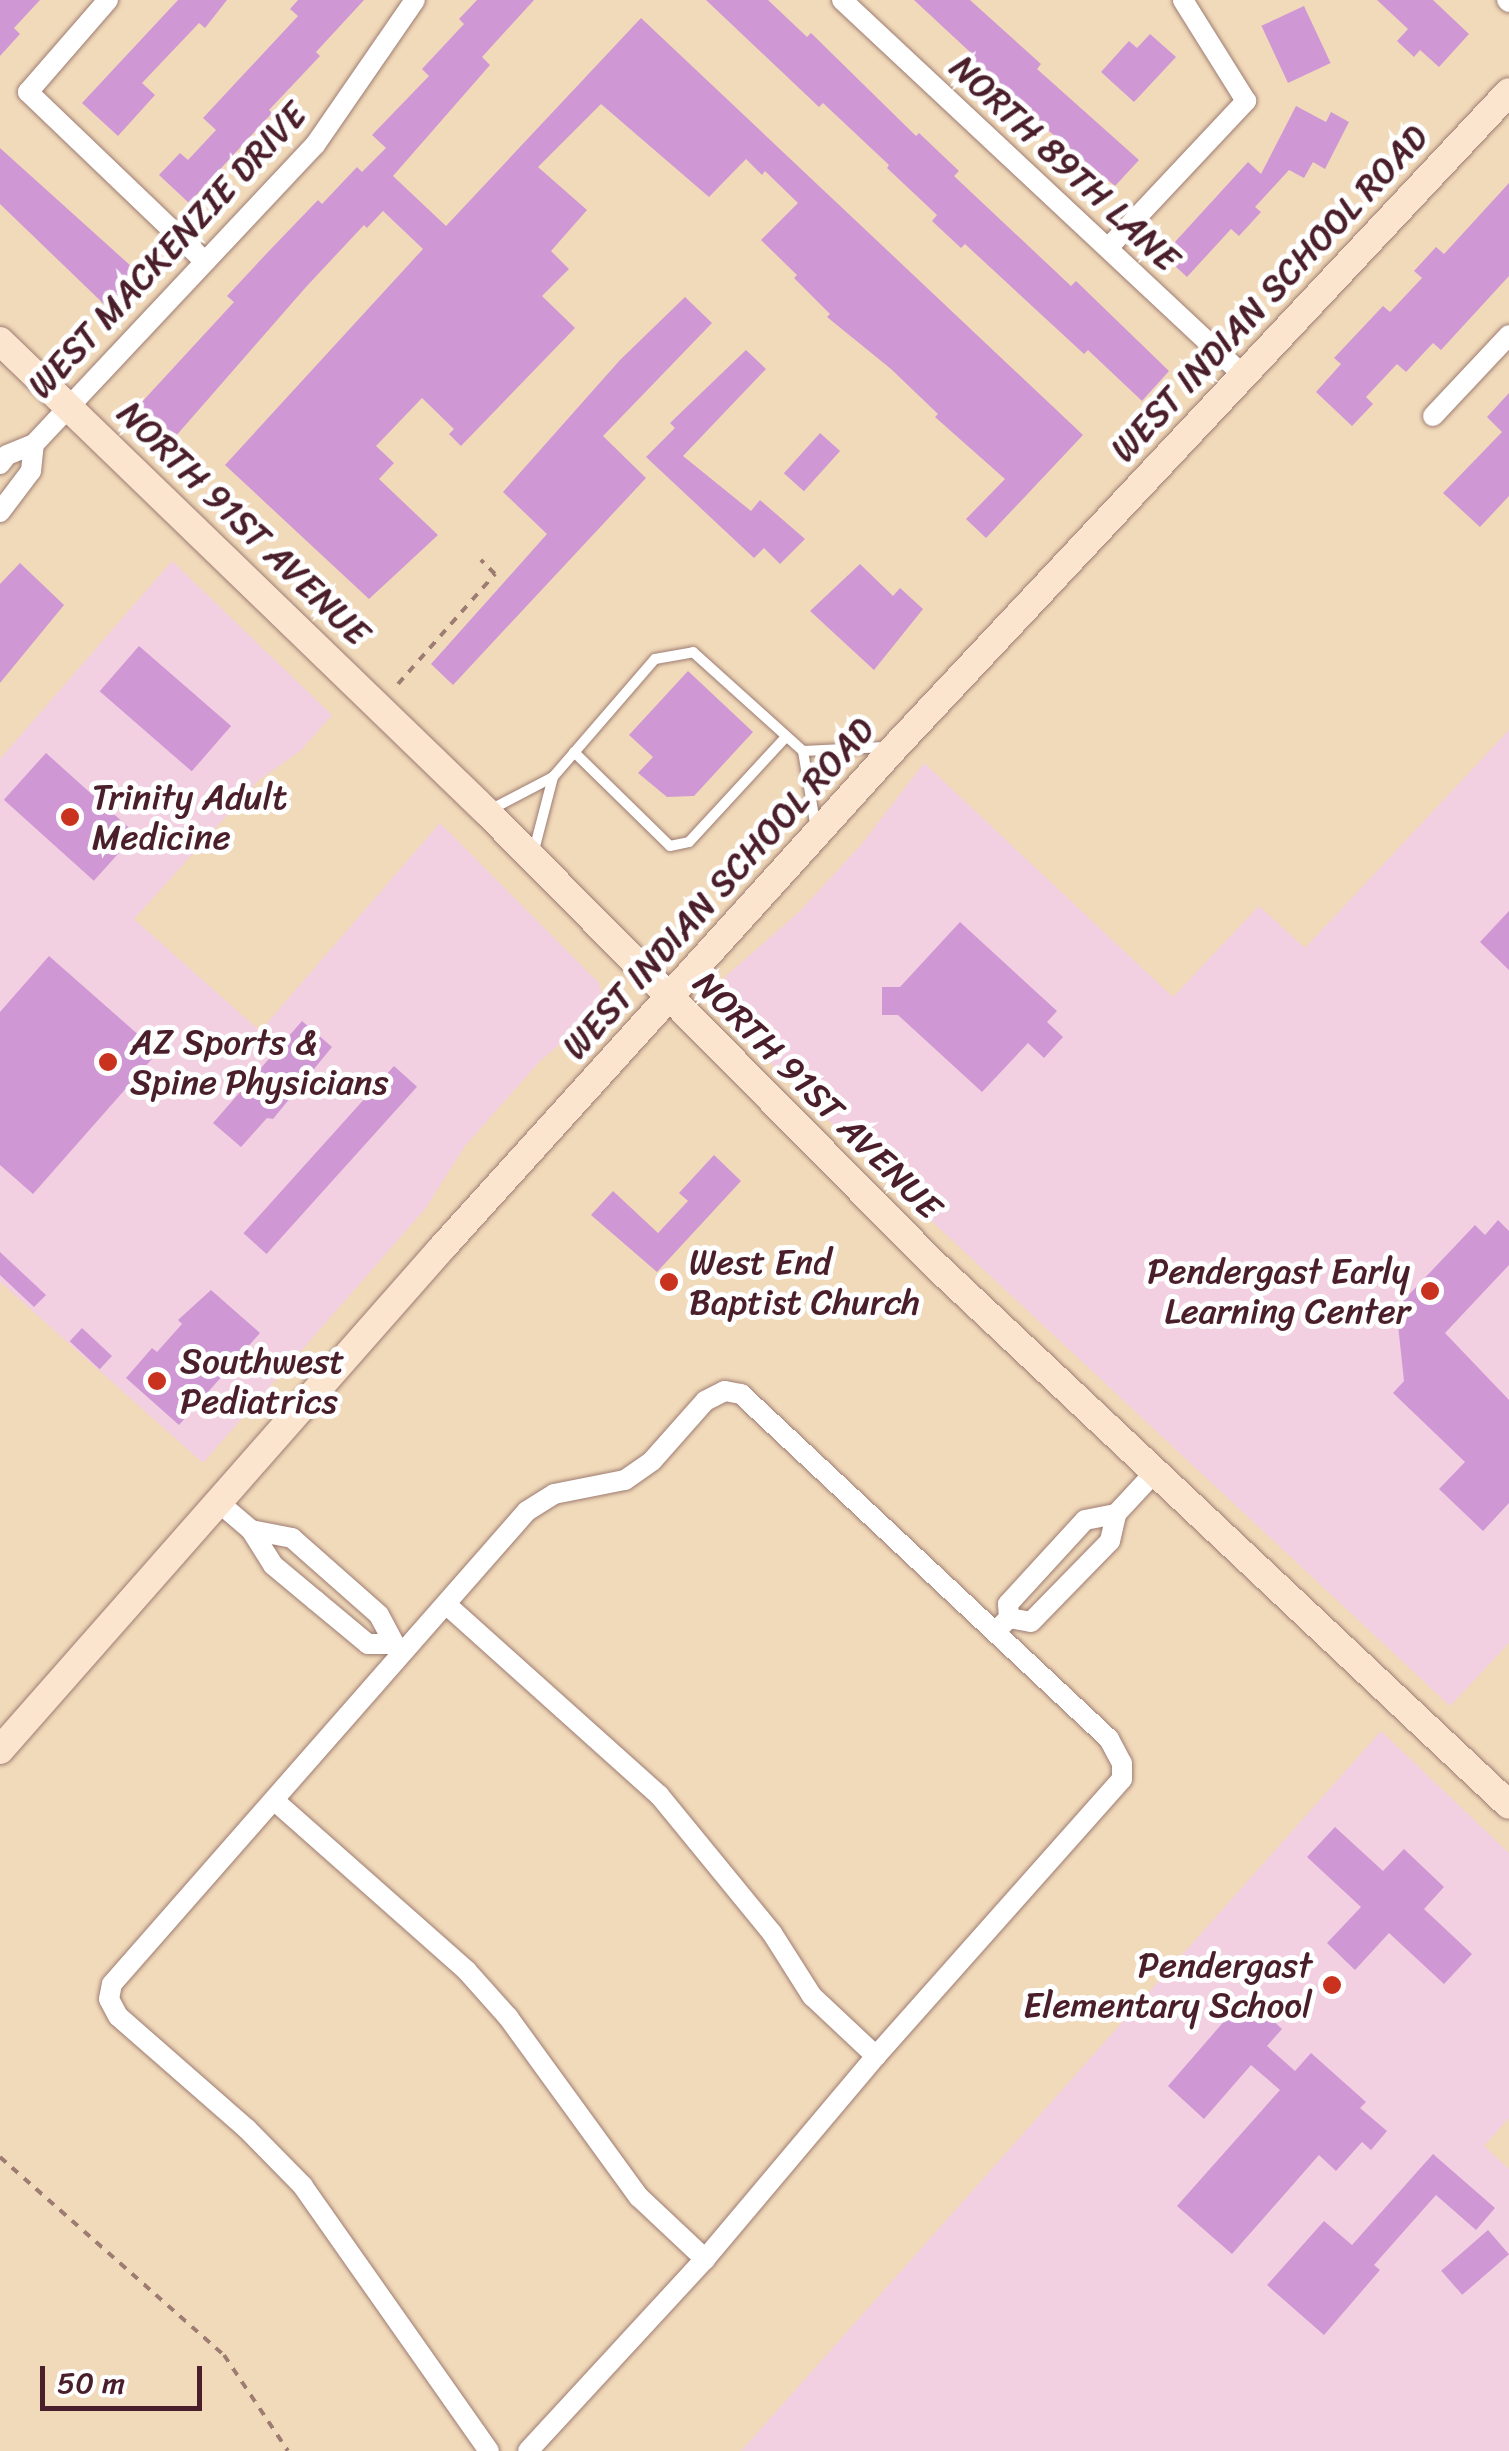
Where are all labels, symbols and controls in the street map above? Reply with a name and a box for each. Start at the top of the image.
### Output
street label: NORTH 89TH LANE [942,46,1188,280]
street label: WEST MACKENZIE DRIVE [19,94,315,406]
street label: WEST INDIAN SCHOOL ROAD [1101,115,1437,471]
street label: NORTH 91ST AVENUE [109,392,379,654]
street label: WEST INDIAN SCHOOL ROAD [553,707,883,1069]
place label: Trinity Adult Medicine [92,776,286,858]
marker: Trinity Adult Medicine [57,804,83,830]
street label: NORTH 91ST AVENUE [685,962,951,1228]
place label: AZ Sports & Spine Physicians [130,1021,386,1103]
marker: AZ Sports & Spine Physicians [95,1049,121,1075]
place label: West End Baptist Church [689,1241,920,1323]
place label: Pendergast Early Learning Center [1147,1250,1410,1332]
marker: West End Baptist Church [658,1271,680,1293]
marker: Pendergast Early Learning Center [1419,1280,1441,1302]
place label: Southwest Pediatrics [180,1340,345,1422]
marker: Southwest Pediatrics [144,1368,170,1394]
place label: Pendergast Elementary School [1023,1944,1312,2026]
marker: Pendergast Elementary School [1321,1974,1343,1996]
scale bar [45,2346,208,2408]
text: 50 m [57,2356,125,2410]

